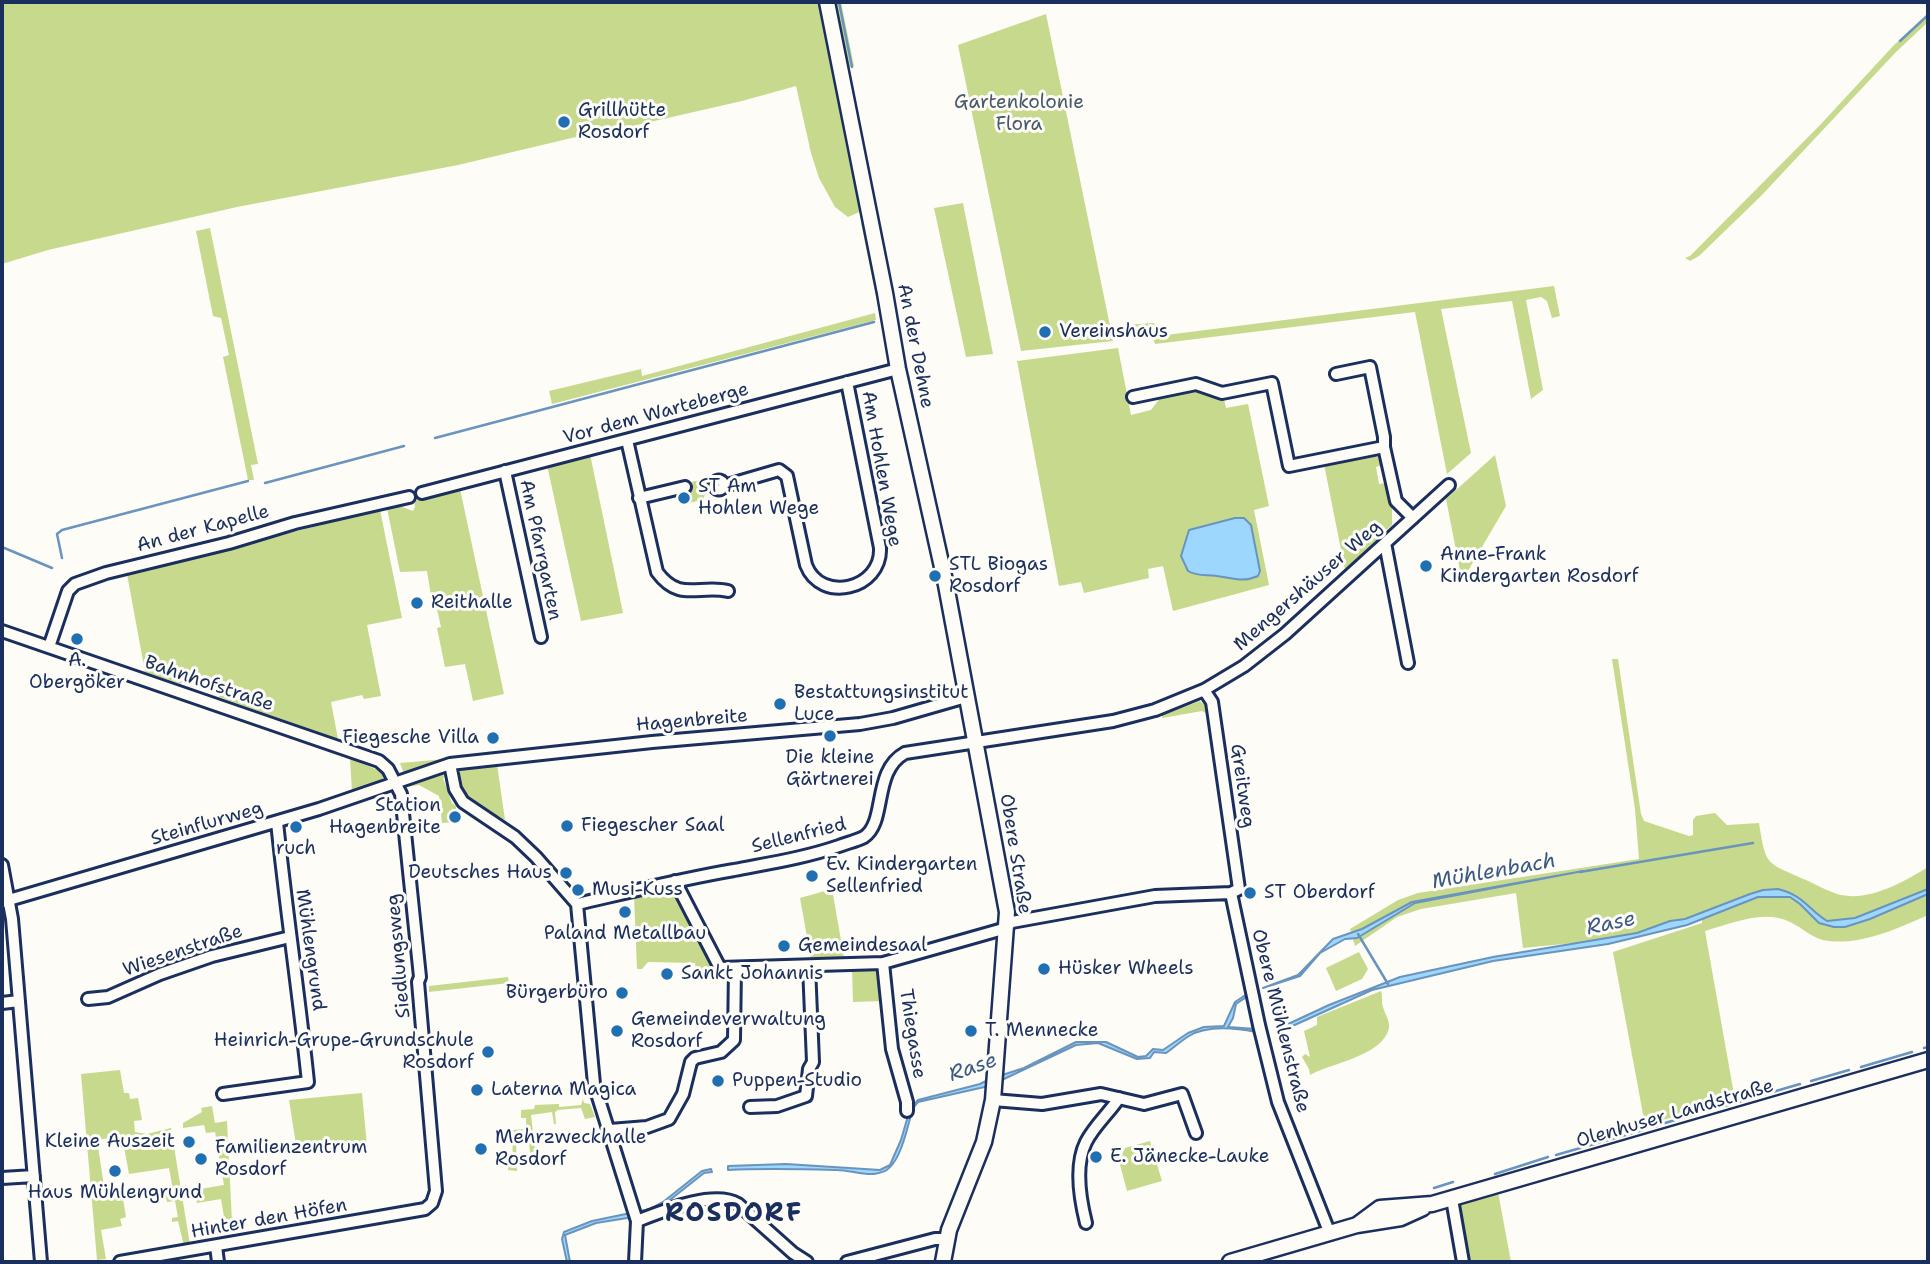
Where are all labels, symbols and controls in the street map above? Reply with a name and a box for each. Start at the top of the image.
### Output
park label: Gartenkolonie Flora [954,92,1084,136]
place label: Grillhütte Rosdorf [578,100,666,144]
marker: Grillhütte Rosdorf [556,114,572,130]
street label: An der Dehne [892,282,938,410]
place label: Vereinshaus [1059,321,1168,343]
marker: Vereinshaus [1037,324,1053,340]
street label: Vor dem Warteberge [561,378,751,450]
street label: Am Hohlen Wege [856,389,906,549]
place label: ST Am Hohlen Wege [698,476,819,520]
street label: Am Pfarrgarten [514,478,566,622]
marker: ST Am Hohlen Wege [676,490,692,506]
street label: An der Kapelle [134,500,272,558]
street label: Mengershäuser Weg [1230,516,1386,656]
place label: Anne-Frank Kindergarten Rosdorf [1440,544,1639,588]
place label: STL Biogas Rosdorf [949,554,1048,598]
marker: Anne-Frank Kindergarten Rosdorf [1418,558,1434,574]
marker: STL Biogas Rosdorf [927,568,943,584]
place label: Reithalle [431,592,513,614]
marker: Reithalle [409,595,425,611]
marker: A. Obergöker [69,631,85,647]
place label: A. Obergöker [29,650,125,694]
street label: Bahnhofstraße [141,651,277,717]
place label: Bestattungsinstitut Luce [794,682,969,726]
marker: Bestattungsinstitut Luce [772,696,788,712]
street label: Hagenbreite [635,705,749,737]
place label: Fiegesche Villa [343,727,479,749]
marker: Die kleine Gärtnerei [822,728,838,744]
marker: Fiegesche Villa [485,730,501,746]
street label: Greitweg [1225,743,1259,829]
place label: Die kleine Gärtnerei [786,747,874,791]
street label: Obere Straße [994,792,1036,916]
place label: Station Hagenbreite [329,795,441,839]
street label: Steinflurweg [148,797,266,851]
marker: Station Hagenbreite [447,809,463,825]
street label: Sellenfried [749,813,849,859]
place label: Fiegescher Saal [581,815,724,837]
marker: Fiegescher Saal [559,818,575,834]
marker: ruch [288,819,304,835]
place label: ruch [276,838,316,860]
water label: Mühlenbach [1430,849,1558,895]
place label: Ev. Kindergarten Sellenfried [826,854,977,898]
place label: Deutsches Haus [408,862,552,884]
marker: Deutsches Haus [558,865,574,881]
marker: Ev. Kindergarten Sellenfried [804,868,820,884]
place label: Musi-Kuss [592,879,683,901]
marker: Musi-Kuss [570,882,586,898]
place label: ST Oberdorf [1264,882,1375,904]
marker: ST Oberdorf [1242,885,1258,901]
street label: Mühlengrund [290,888,330,1012]
street label: Siedlungsweg [382,893,416,1019]
marker: Paland Metallbau [617,904,633,920]
water label: Rase [1584,907,1638,941]
street label: Wiesenstraße [120,920,246,982]
place label: Paland Metallbau [544,923,706,945]
street label: Obere Mühlenstraße [1246,927,1314,1115]
place label: Gemeindesaal [798,935,927,957]
marker: Gemeindesaal [776,938,792,954]
place label: Hüsker Wheels [1058,958,1194,980]
marker: Hüsker Wheels [1036,961,1052,977]
place label: Sankt Johannis [681,963,824,985]
marker: Sankt Johannis [659,966,675,982]
place label: Bürgerbüro [506,982,608,1004]
marker: Bürgerbüro [614,985,630,1001]
street label: Thiegasse [894,988,930,1080]
place label: Gemeindeverwaltung Rosdorf [631,1009,826,1053]
place label: T. Mennecke [985,1020,1099,1042]
marker: Gemeindeverwaltung Rosdorf [609,1023,625,1039]
marker: T. Mennecke [963,1023,979,1039]
place label: Heinrich-Grupe-Grundschule Rosdorf [214,1030,474,1074]
marker: Heinrich-Grupe-Grundschule Rosdorf [480,1044,496,1060]
water label: Rase [946,1048,1000,1088]
place label: Puppen-Studio [732,1070,862,1092]
marker: Puppen-Studio [710,1073,726,1089]
street label: Olenhuser Landstraße [1574,1075,1776,1153]
place label: Laterna Magica [491,1079,636,1101]
marker: Laterna Magica [469,1082,485,1098]
place label: Mehrzweckhalle Rosdorf [495,1127,646,1171]
place label: Kleine Auszeit [45,1131,175,1153]
marker: Kleine Auszeit [181,1134,197,1150]
place label: Familienzentrum Rosdorf [215,1137,367,1181]
marker: Mehrzweckhalle Rosdorf [473,1141,489,1157]
place label: E. Jänecke-Lauke [1110,1146,1270,1168]
marker: E. Jänecke-Lauke [1088,1149,1104,1165]
marker: Familienzentrum Rosdorf [193,1151,209,1167]
marker: Haus Mühlengrund [107,1163,123,1179]
place label: Haus Mühlengrund [28,1182,202,1204]
street label: Hinter den Höfen [189,1194,349,1244]
district label: ROSDORF [666,1198,802,1230]

